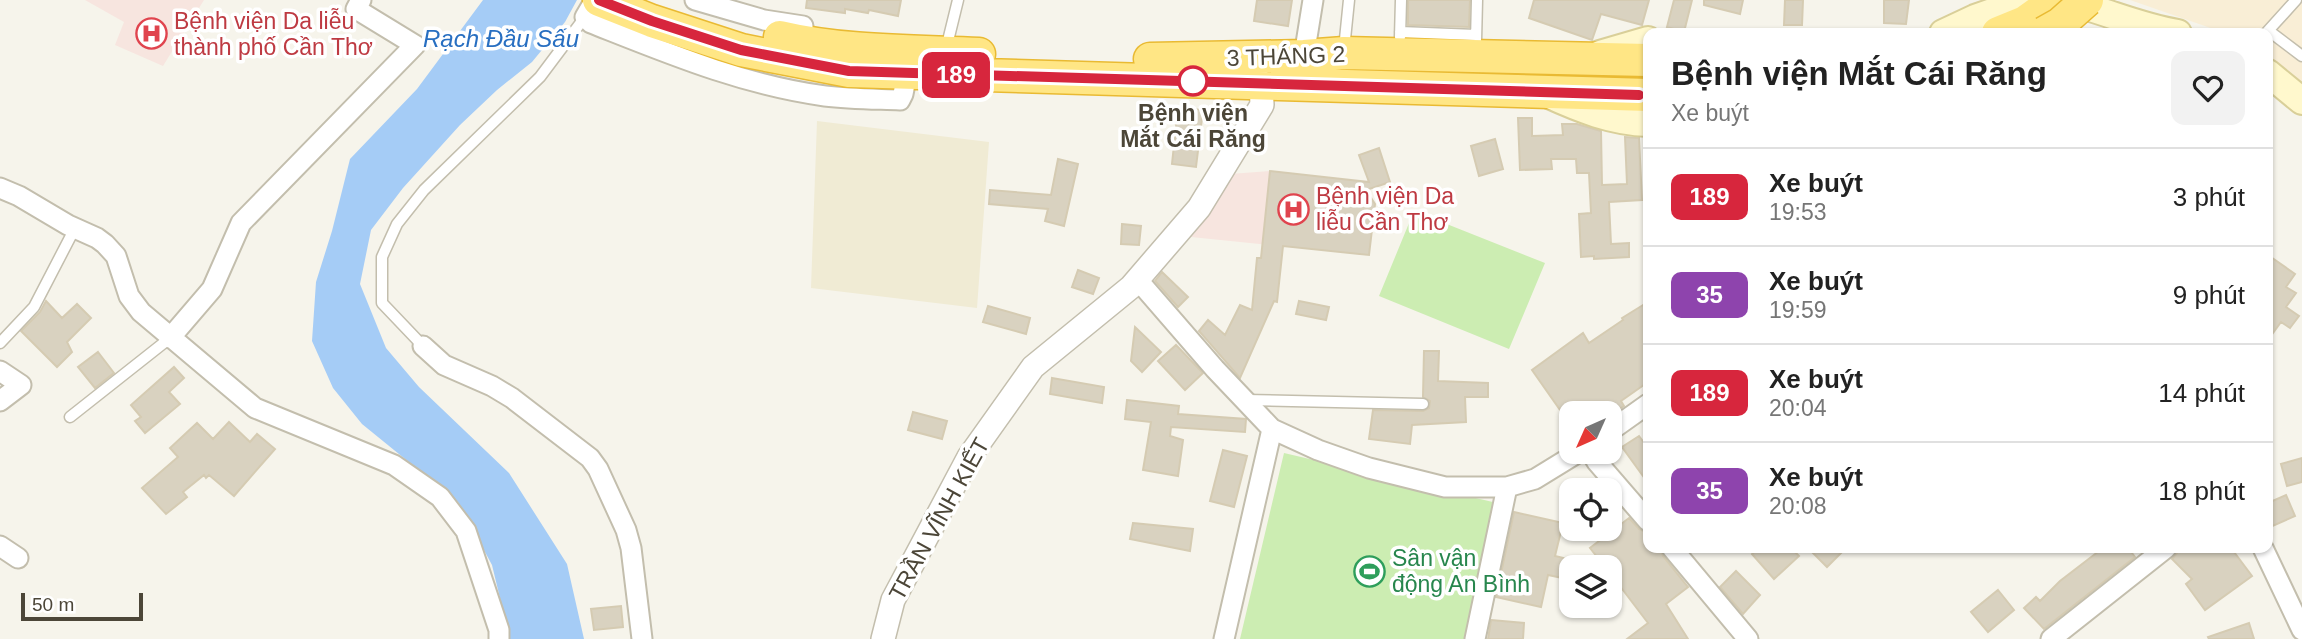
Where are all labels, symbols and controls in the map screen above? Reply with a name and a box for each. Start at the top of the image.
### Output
place label: Bệnh viện Da liễu thành phố Cần Thơ [174,8,373,60]
hospital icon: Bệnh viện Da liễu thành phố Cần Thơ [134,17,168,51]
water label: Rạch Đầu Sấu [423,25,579,52]
street label: 3 THÁNG 2 [1226,41,1346,71]
button: heart [2171,51,2245,125]
line badge: 189 [916,52,996,98]
text: Bệnh viện Mắt Cái Răng [1671,55,2047,92]
text: 189 [936,61,976,88]
marker: Bệnh viện Mắt Cái Răng [1178,66,1208,96]
place label: Bệnh viện Mắt Cái Răng [1120,100,1266,152]
text: Xe buýt [1671,100,1749,126]
text: Xe buýt [1769,168,1863,198]
text: 3 phút [2173,182,2245,212]
place label: Bệnh viện Da liễu Cần Thơ [1316,183,1454,235]
text: 189 [1689,183,1730,210]
hospital icon: Bệnh viện Da liễu Cần Thơ [1276,192,1310,226]
text: 19:53 [1769,199,1827,225]
text: Xe buýt [1769,266,1863,296]
text: 9 phút [2173,280,2245,310]
text: 35 [1696,281,1723,308]
text: 19:59 [1769,297,1827,323]
text: Xe buýt [1769,364,1863,394]
text: 14 phút [2158,378,2245,408]
text: 189 [1689,379,1730,406]
text: 20:04 [1769,395,1827,421]
north arrow [1559,401,1622,464]
map controls [1559,401,1622,618]
street label: TRẦN VĨNH KIẾT [883,433,994,605]
text: Xe buýt [1769,462,1863,492]
text: 18 phút [2158,476,2245,506]
text: 35 [1696,477,1723,504]
button: locate [1559,478,1622,541]
text: 20:08 [1769,493,1827,519]
place label: Sân vận động An Bình [1392,545,1530,597]
sports icon: Sân vận động An Bình [1352,554,1386,588]
button: layers [1559,555,1622,618]
scale bar [21,590,144,622]
text: 50 m [32,594,74,615]

